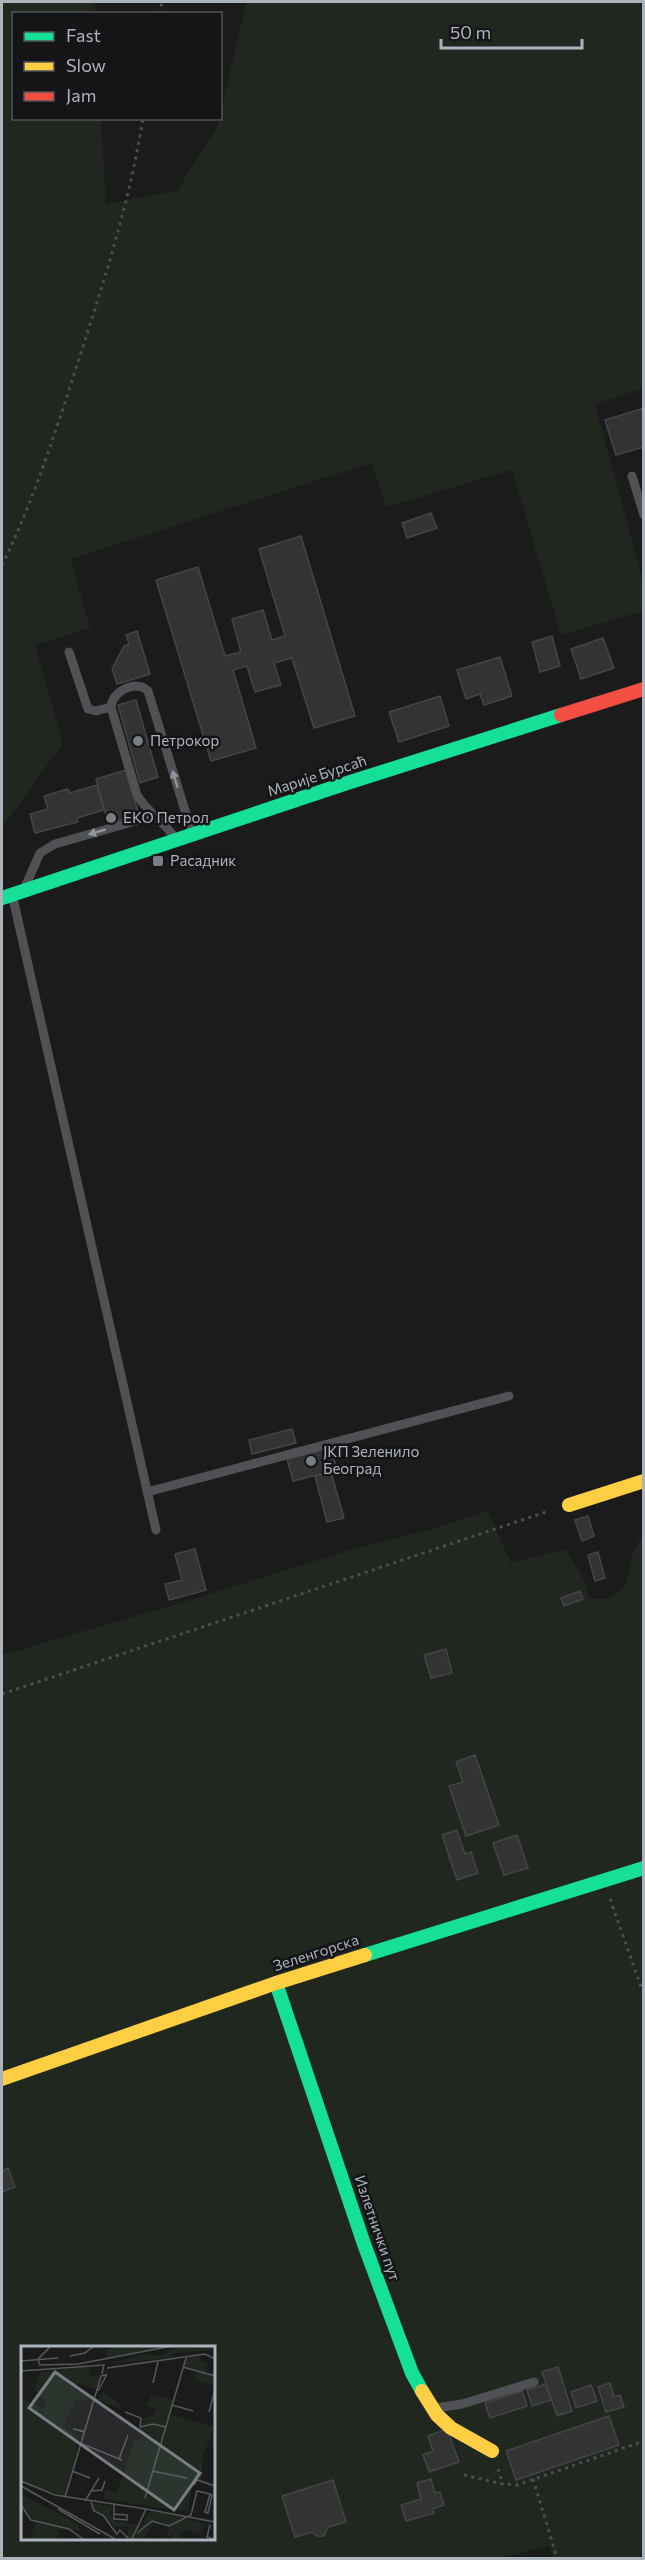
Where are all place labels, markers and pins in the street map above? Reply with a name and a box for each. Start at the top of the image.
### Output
place label: Петрокор [150,731,219,749]
marker: Петрокор [131,734,145,748]
place label: ЕКО Петрол [123,808,209,826]
marker: ЕКО Петрол [104,811,118,825]
place label: Расадник [170,851,236,869]
marker: Расадник [151,854,165,868]
place label: ЈКП Зеленило Београд [323,1442,419,1477]
marker: ЈКП Зеленило Београд [304,1454,318,1468]

